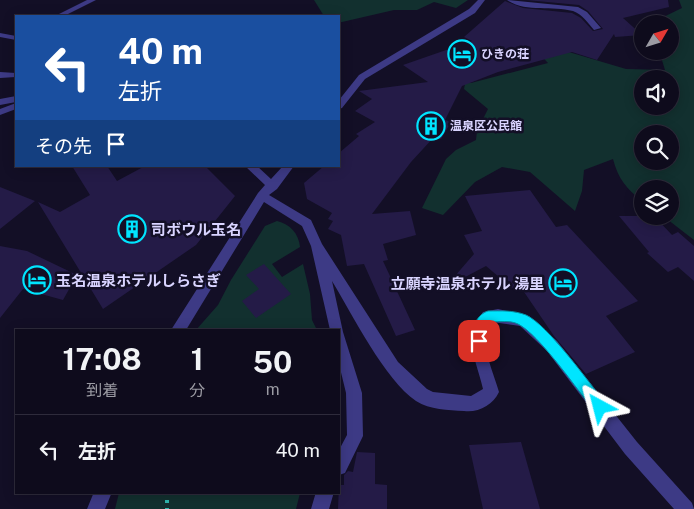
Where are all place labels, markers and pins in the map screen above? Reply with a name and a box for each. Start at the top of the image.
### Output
hotel icon: ひきの荘 [447,39,477,69]
place label: ひきの荘 [481,47,529,61]
building icon: 温泉区公民館 [416,111,446,141]
place label: 温泉区公民館 [450,119,522,133]
building icon: 司ボウル玉名 [117,214,147,244]
place label: 司ボウル玉名 [151,221,241,238]
hotel icon: 玉名温泉ホテルしらさぎ [22,265,52,295]
hotel icon: 立願寺温泉ホテル 湯里 [548,268,578,298]
place label: 玉名温泉ホテルしらさぎ [56,272,221,289]
place label: 立願寺温泉ホテル 湯里 [391,275,544,292]
pin [458,320,500,362]

